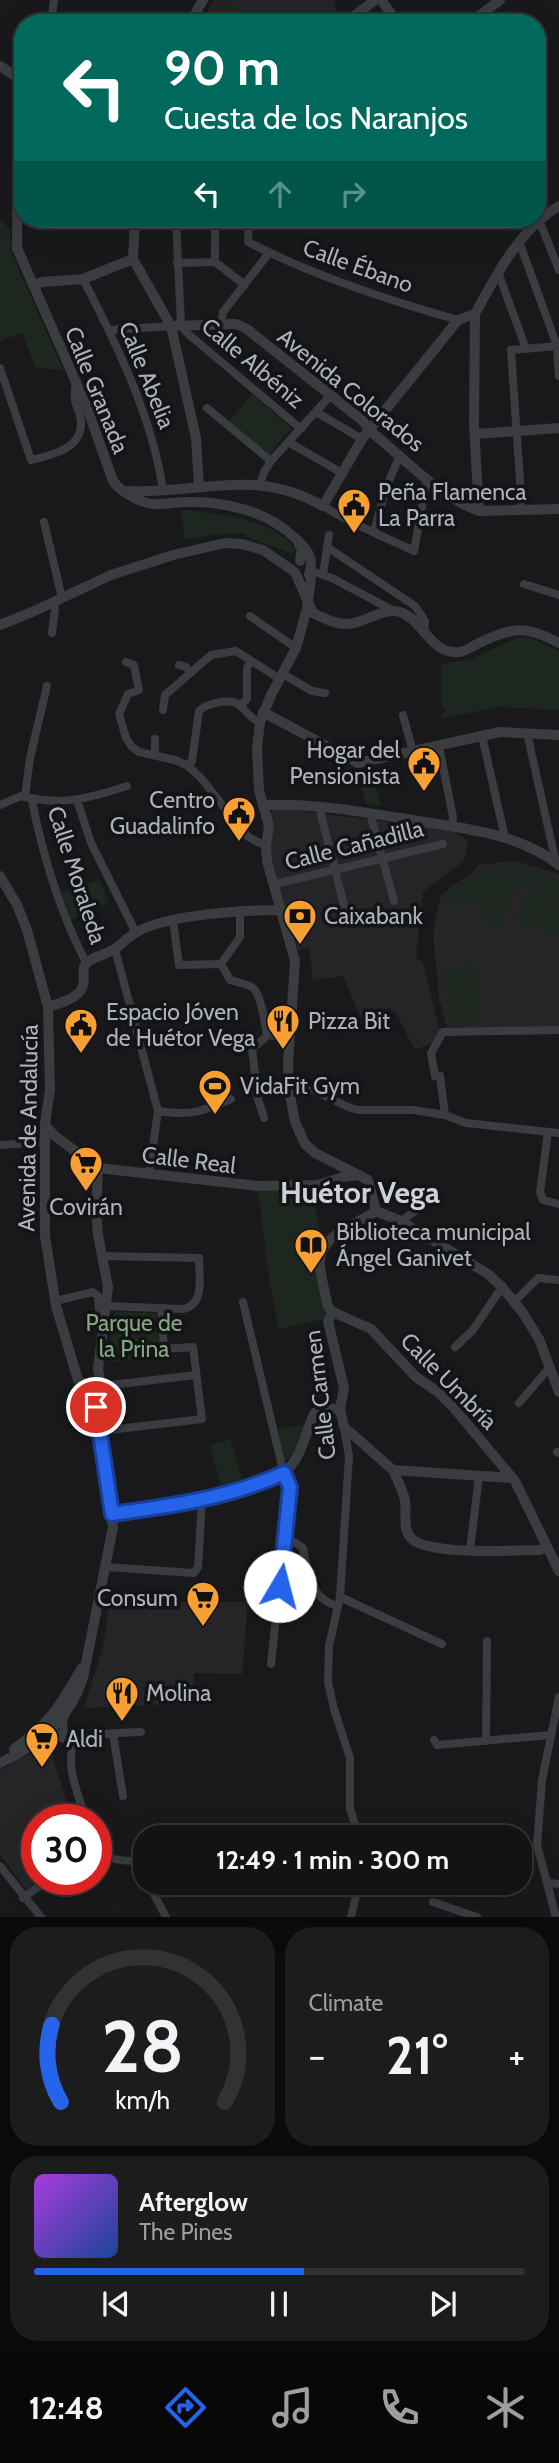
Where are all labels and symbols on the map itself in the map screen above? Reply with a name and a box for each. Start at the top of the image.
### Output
street label: Calle Ébano [299,232,417,299]
street label: Calle Albéniz [196,312,310,414]
street label: Calle Abelia [113,317,181,433]
street label: Avenida Colorados [272,322,430,458]
street label: Calle Granada [59,323,135,457]
place label: Peña Flamenca La Parra [378,478,527,532]
public building icon: Peña Flamenca La Parra [335,486,373,535]
place label: Hogar del Pensionista [289,736,401,790]
public building icon: Hogar del Pensionista [405,744,443,793]
place label: Centro Guadalinfo [110,786,215,840]
public building icon: Centro Guadalinfo [220,794,258,843]
street label: Calle Moraleda [42,803,112,947]
street label: Calle Cañadilla [282,814,426,876]
bank icon: Caixabank [281,897,319,946]
place label: Caixabank [324,902,424,930]
place label: Espacio Jóven de Huétor Vega [106,998,255,1052]
restaurant icon: Pizza Bit [264,1002,302,1051]
public building icon: Espacio Jóven de Huétor Vega [62,1006,100,1055]
place label: Pizza Bit [308,1007,390,1035]
street label: Avenida de Andalucía [12,1024,44,1232]
sports icon: VidaFit Gym [196,1067,234,1116]
place label: VidaFit Gym [240,1072,360,1100]
street label: Calle Real [140,1140,238,1180]
supermarket icon: Covirán [67,1144,105,1193]
district label: Huétor Vega [280,1174,440,1211]
place label: Covirán [49,1193,123,1221]
place label: Biblioteca municipal Ángel Ganivet [336,1218,531,1272]
library icon: Biblioteca municipal Ángel Ganivet [292,1226,330,1275]
park label: Parque de la Prina [85,1309,183,1363]
street label: Calle Umbría [395,1327,503,1435]
street label: Calle Carmen [298,1329,342,1461]
pin [66,1377,126,1437]
position arrow [243,1549,317,1623]
supermarket icon: Consum [184,1579,222,1628]
place label: Consum [97,1584,178,1612]
restaurant icon: Molina [103,1674,141,1723]
place label: Molina [146,1679,211,1707]
supermarket icon: Aldi [23,1720,61,1769]
place label: Aldi [66,1725,103,1753]
speed limit sign: 30 [21,1804,112,1895]

